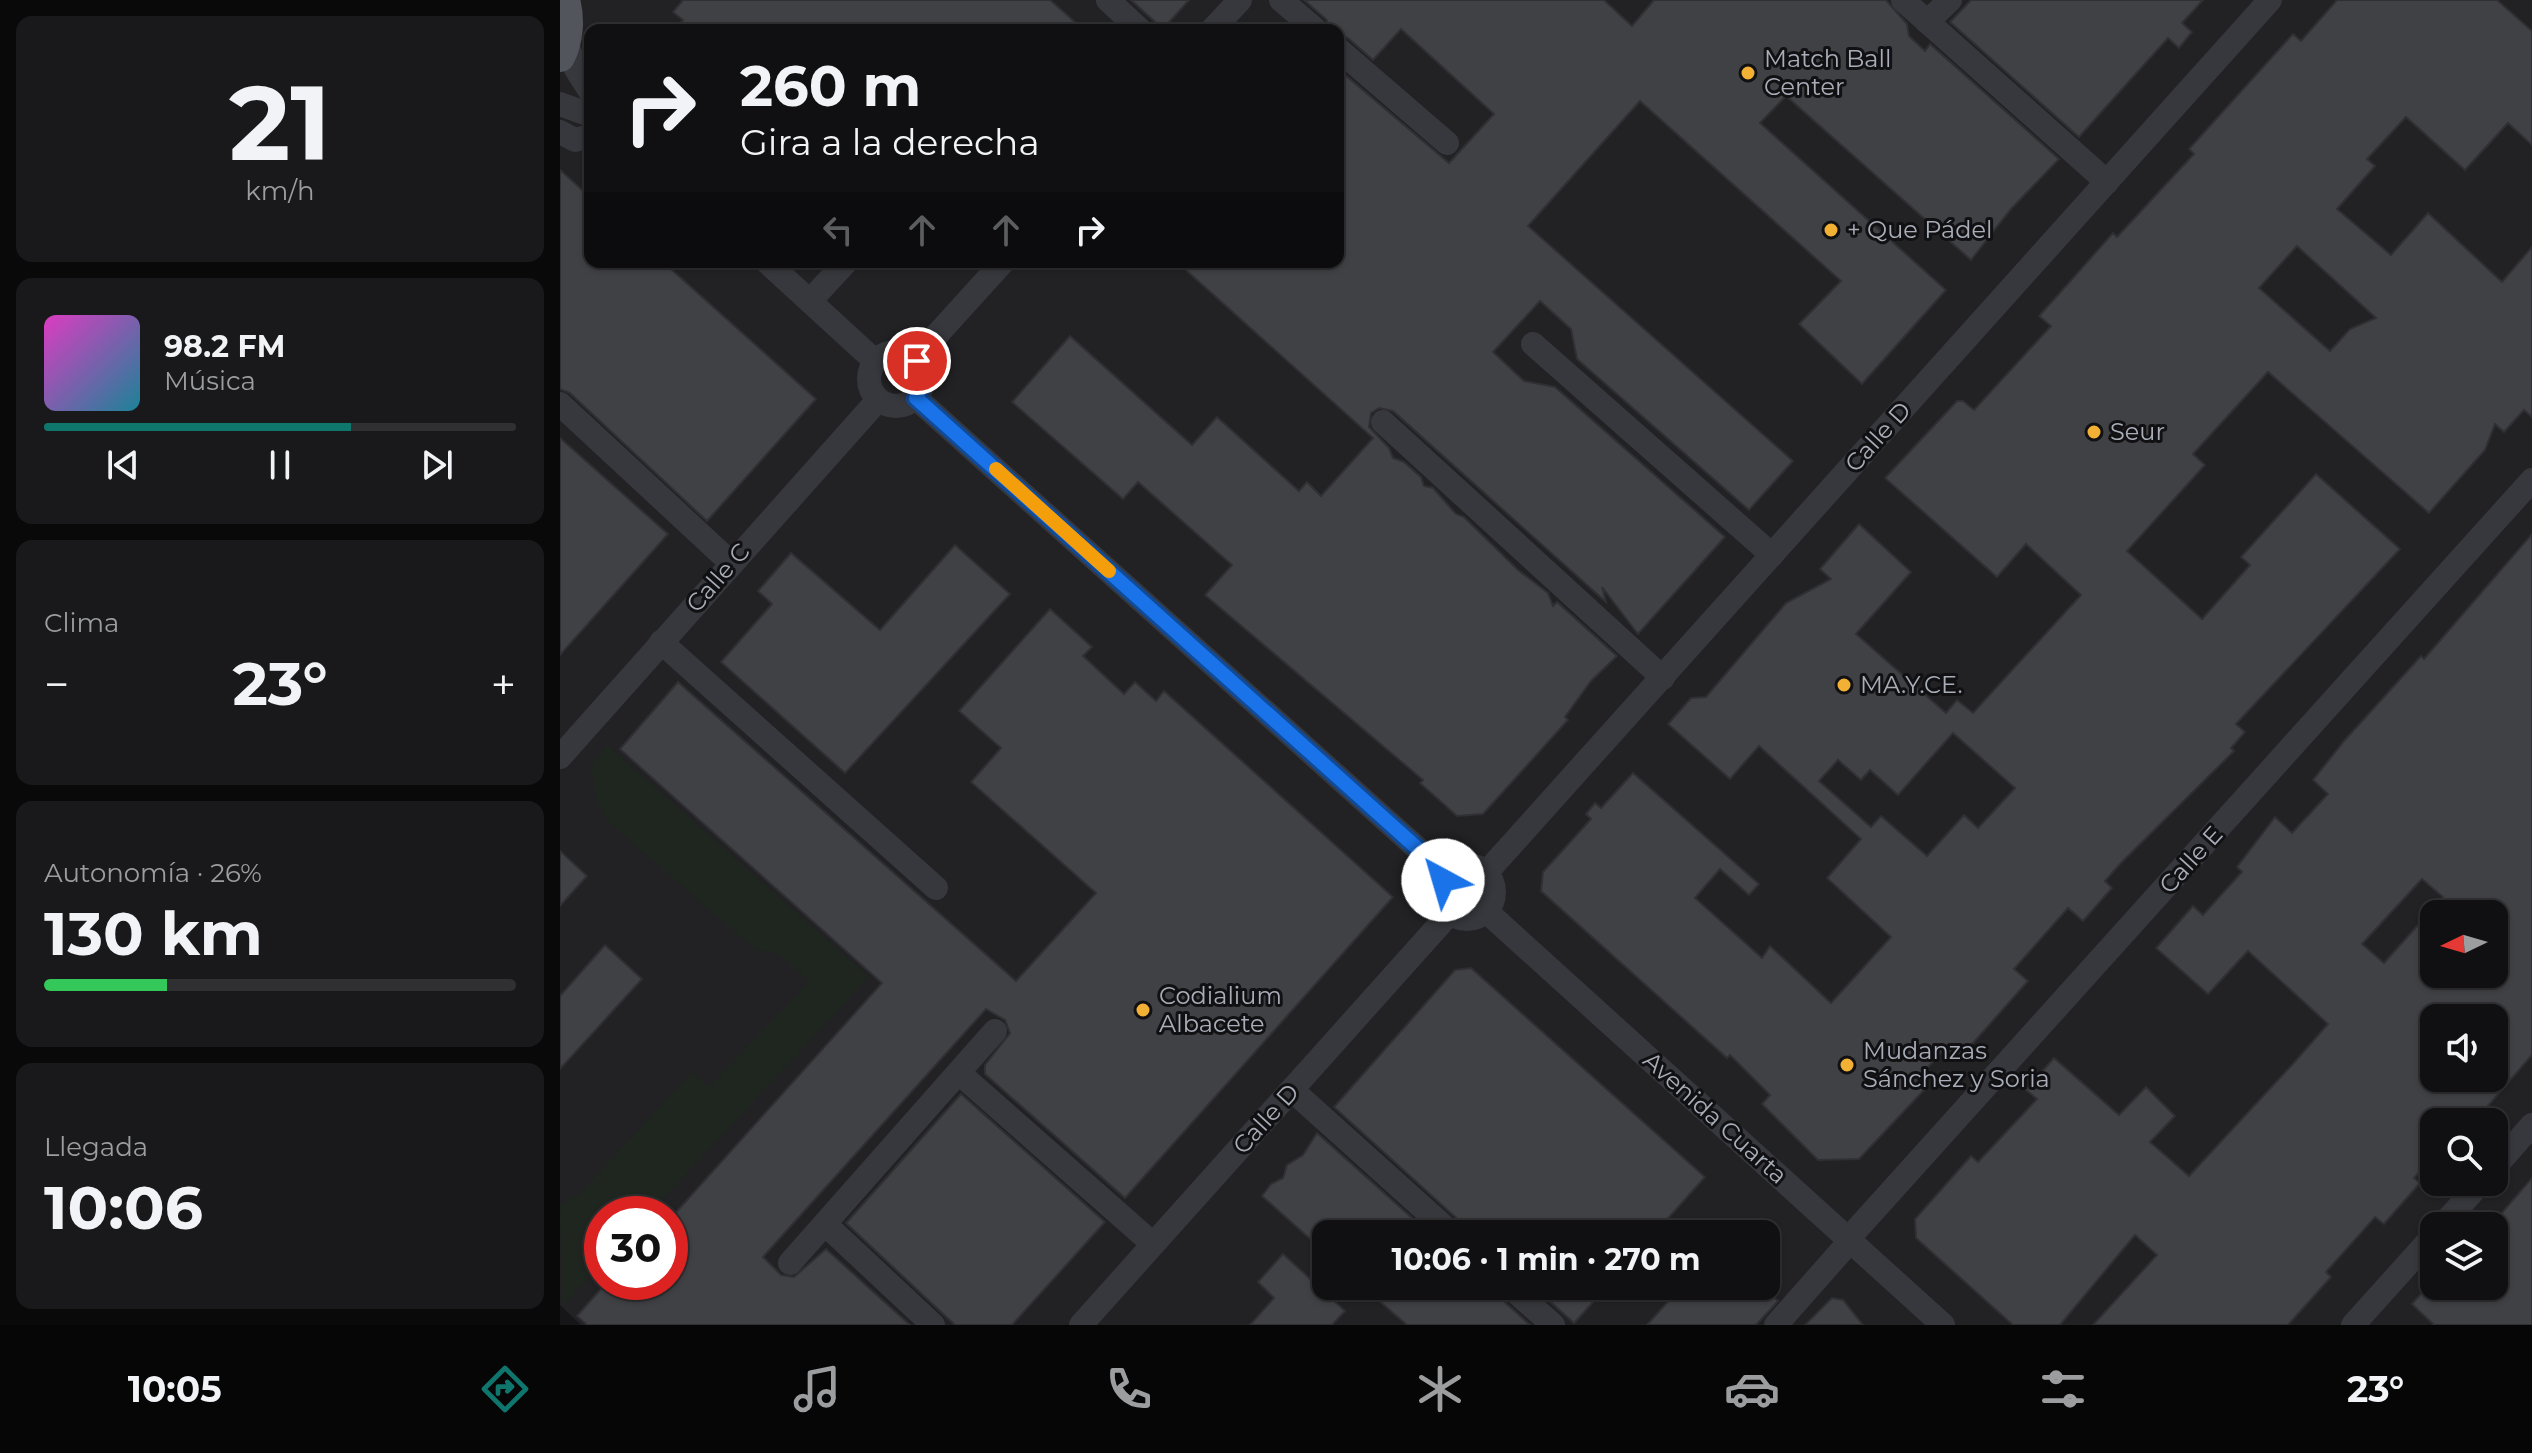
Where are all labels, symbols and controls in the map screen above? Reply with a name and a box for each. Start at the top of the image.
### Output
place label: Match Ball Center [1764,44,1891,101]
text: 260 m [740,52,921,120]
icon: right [608,56,712,160]
text: 21 [229,59,331,186]
marker: Match Ball Center [1739,64,1757,82]
text: Gira a la derecha [740,120,1040,164]
text: km/h [245,175,315,207]
icon: left [816,208,860,252]
icon: ahead [900,208,944,252]
icon: ahead [984,208,1028,252]
icon: right [1068,208,1112,252]
place label: + Que Pádel [1847,215,1992,244]
marker: + Que Pádel [1822,221,1840,239]
pin [883,327,951,395]
text: 98.2 FM [164,328,285,365]
icon: arrive [895,339,939,383]
text: Música [164,365,256,397]
street label: Calle D [1839,396,1917,478]
place label: Seur [2110,417,2165,446]
marker: Seur [2085,423,2103,441]
icon: previous [101,443,145,487]
icon: pause [258,443,302,487]
icon: next [415,443,459,487]
street label: Calle C [680,537,755,618]
text: Clima [44,607,119,639]
text: 23° [232,647,328,720]
text: − [44,657,69,711]
text: + [491,657,516,711]
place label: MA.Y.CE. [1860,670,1963,699]
marker: MA.Y.CE. [1835,676,1853,694]
street label: Calle E [2153,820,2228,899]
position arrow [1401,838,1485,922]
text: Autonomía · 26% [44,857,262,889]
text: 130 km [44,897,263,970]
north arrow [2420,900,2508,988]
map controls [2420,900,2508,1300]
place label: Codialium Albacete [1159,981,1282,1038]
marker: Codialium Albacete [1134,1001,1152,1019]
button: sound [2420,1004,2508,1092]
place label: Mudanzas Sánchez y Soria [1863,1036,2050,1093]
street label: Avenida Cuarta [1637,1045,1793,1190]
marker: Mudanzas Sánchez y Soria [1838,1056,1856,1074]
street label: Calle D [1227,1078,1305,1160]
button: search [2420,1108,2508,1196]
text: Llegada [44,1131,148,1163]
text: 10:06 [44,1171,203,1244]
speed limit sign: 30 [584,1196,688,1300]
button: layers [2420,1212,2508,1300]
text: 10:06 · 1 min · 270 m [1391,1241,1701,1278]
icon: directions [477,1361,533,1417]
icon: music [789,1361,845,1417]
icon: phone [1101,1361,1157,1417]
icon: climate [1412,1361,1468,1417]
icon: car [1724,1361,1780,1417]
icon: filters [2035,1361,2091,1417]
text: 10:05 [128,1367,222,1411]
text: 23° [2347,1367,2404,1411]

